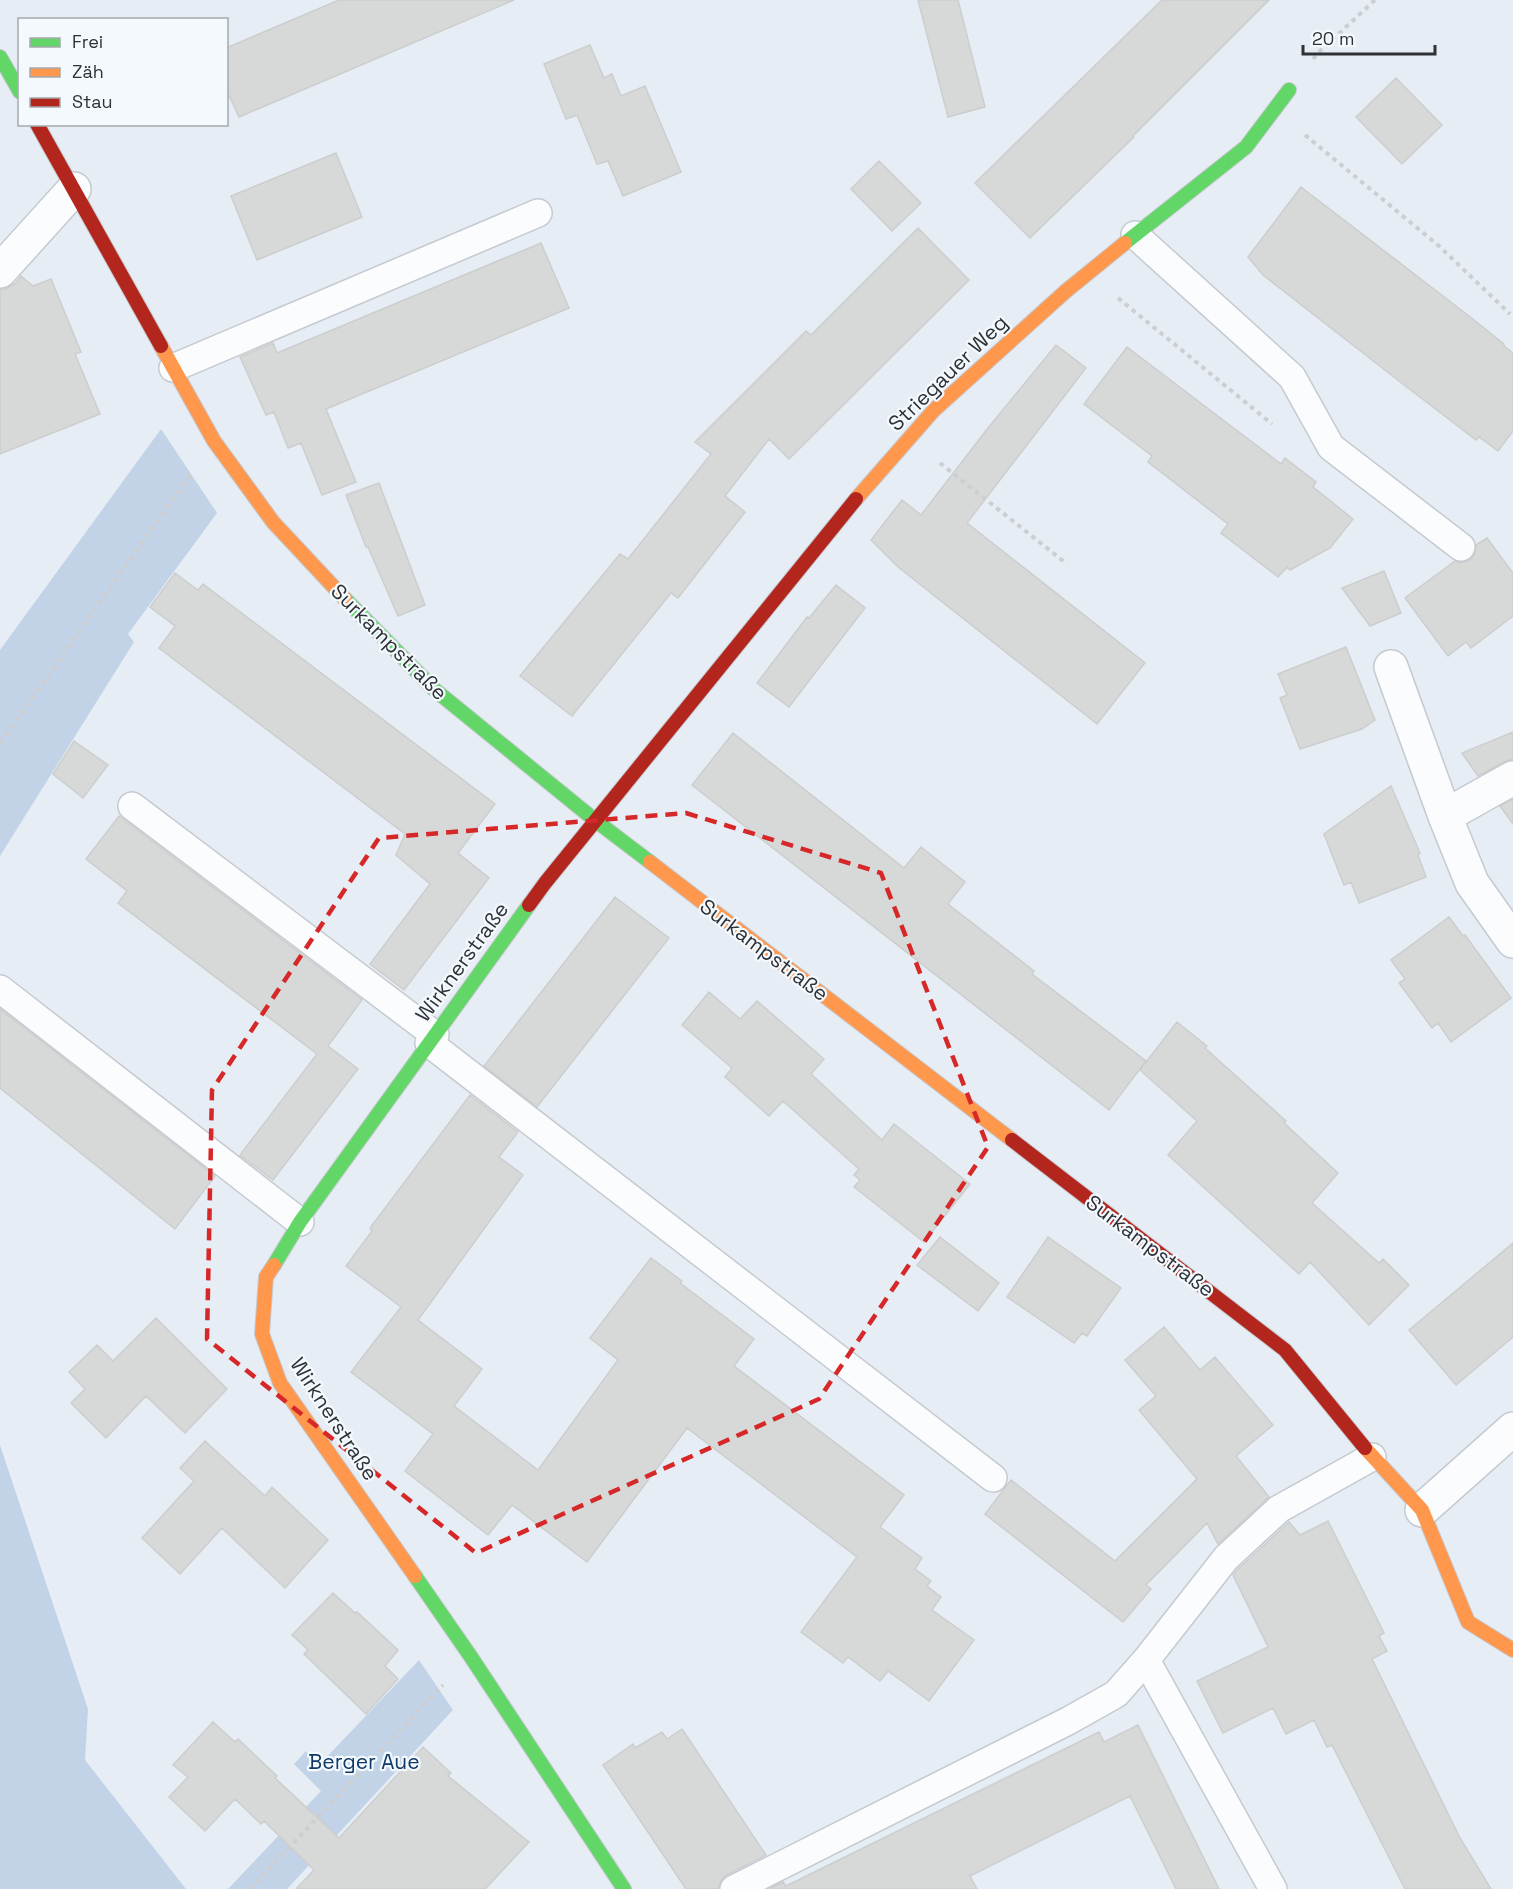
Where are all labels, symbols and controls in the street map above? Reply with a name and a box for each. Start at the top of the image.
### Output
legend [18,18,228,126]
scale bar [1303,18,1435,56]
text: 20 m [1312,27,1355,50]
text: Frei [72,30,103,53]
text: Zäh [72,60,104,83]
text: Stau [72,90,112,113]
street label: Striegauer Weg [882,309,1013,436]
street label: Surkampstraße [325,578,453,706]
street label: Surkampstraße [695,892,834,1007]
street label: Wirknerstraße [409,897,514,1027]
street label: Surkampstraße [1081,1188,1220,1303]
street label: Wirknerstraße [285,1352,384,1485]
park label: Berger Aue [308,1748,420,1775]

